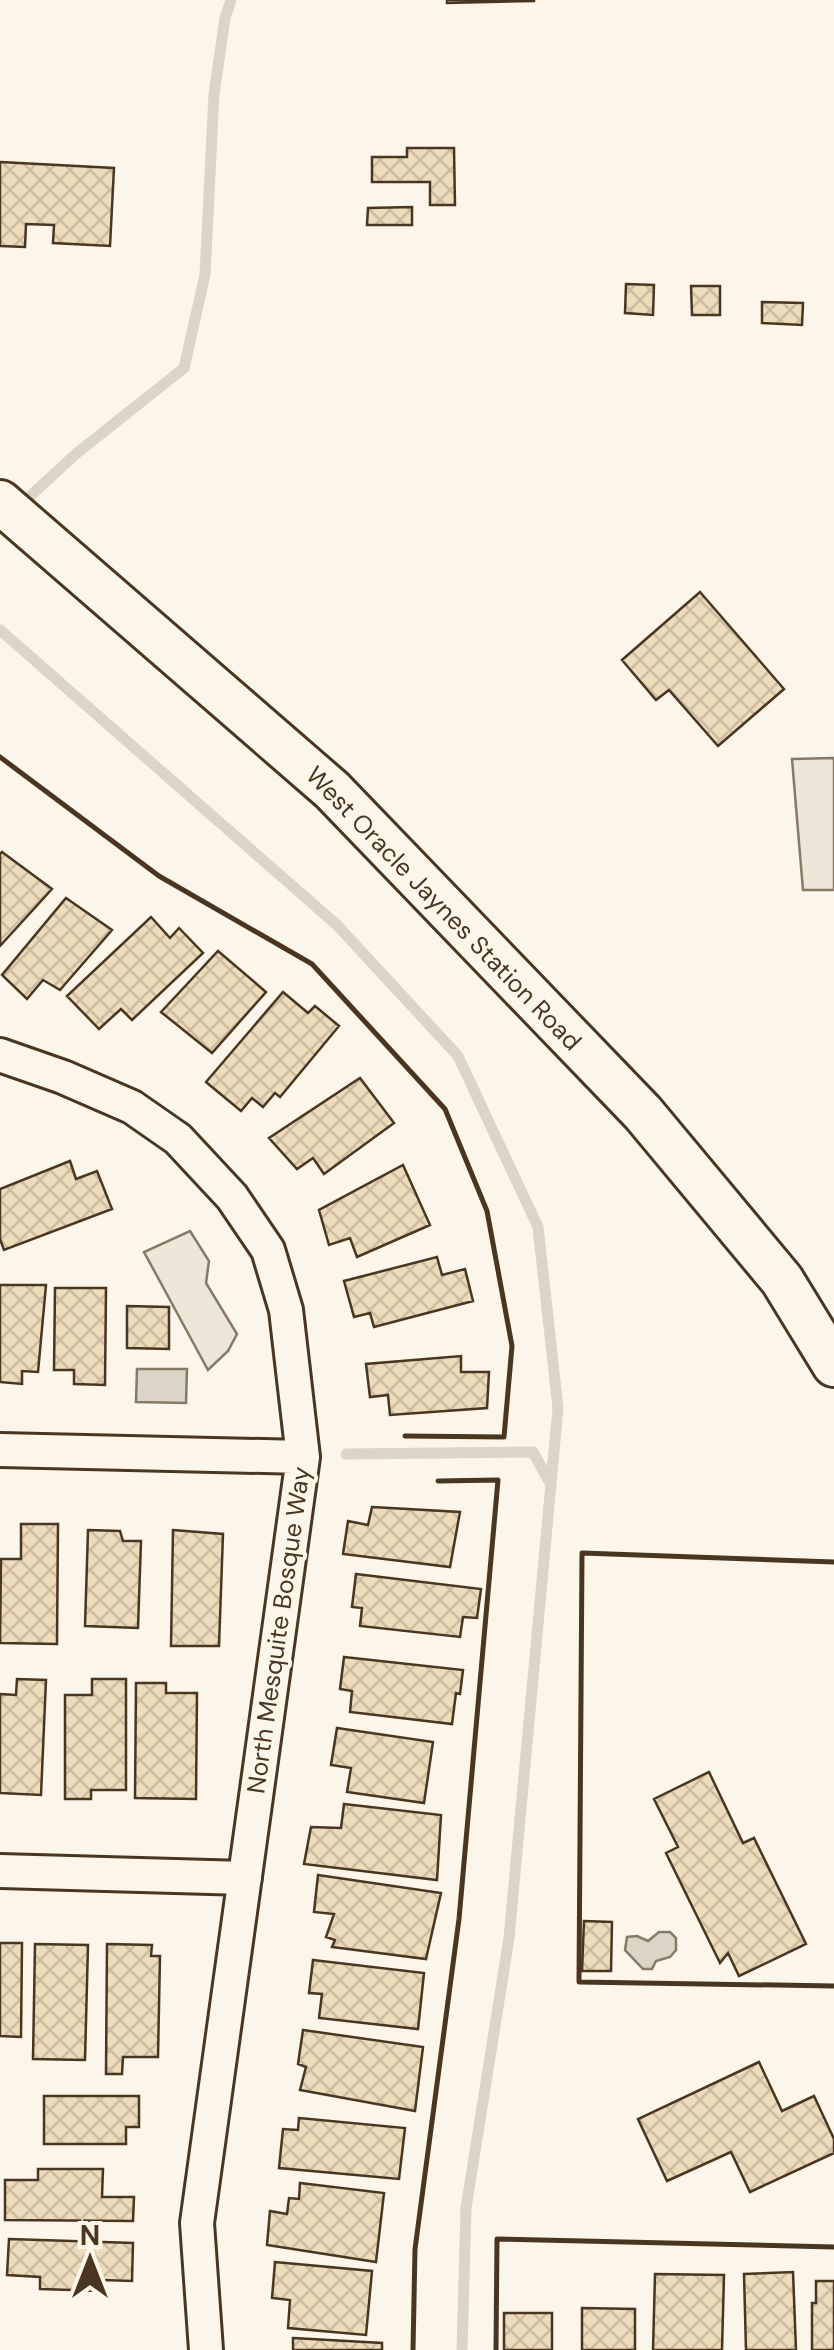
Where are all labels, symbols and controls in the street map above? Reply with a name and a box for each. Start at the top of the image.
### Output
street label: West Oracle Jaynes Station Road [299,759,589,1058]
street label: North Mesquite Bosque Way [239,1464,318,1796]
north arrow [40,2210,140,2310]
text: N [80,2217,100,2254]

